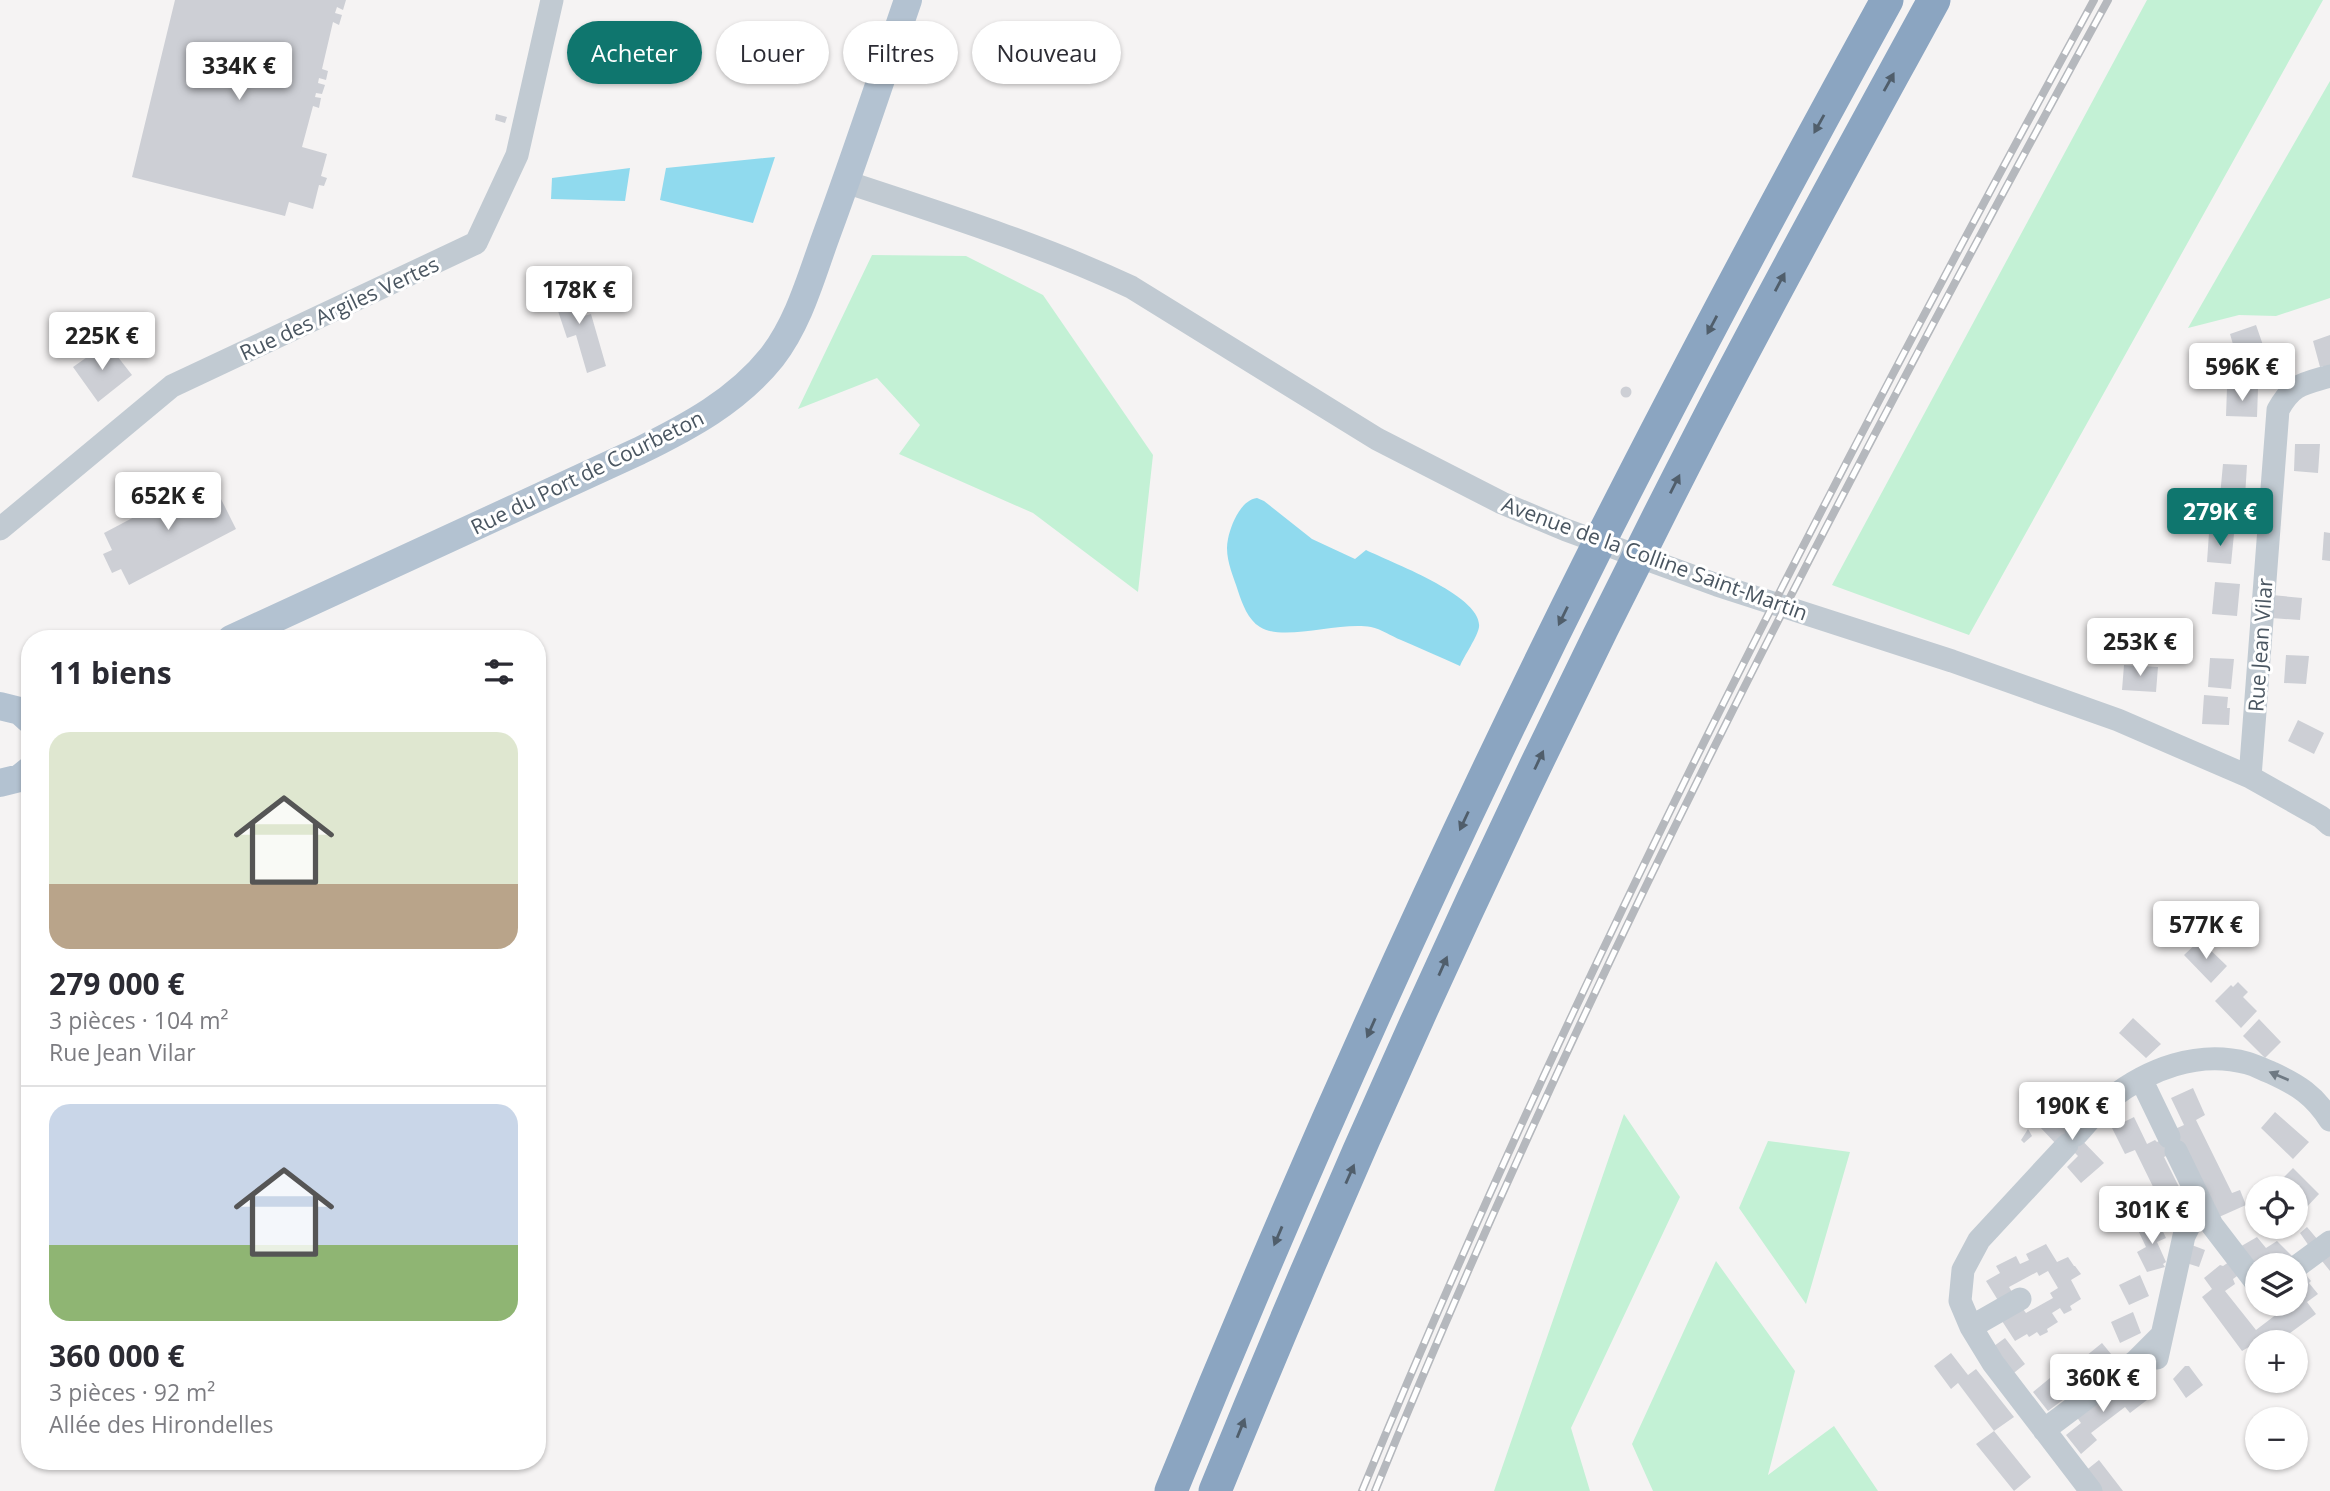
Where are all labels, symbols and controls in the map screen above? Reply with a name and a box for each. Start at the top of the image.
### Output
chip: Acheter [567,21,702,84]
chip: Louer [716,21,829,84]
chip: Filtres [843,21,958,84]
chip: Nouveau [972,21,1121,84]
pin: 334K € [182,42,296,102]
text: 334K € [202,49,276,81]
one-way arrow [1883,73,1895,92]
one-way arrow [1813,115,1825,134]
street label: Rue des Argiles Vertes [235,250,443,366]
pin: 178K € [522,266,636,326]
one-way arrow [1774,272,1786,292]
text: 178K € [542,273,616,305]
pin: 225K € [45,312,159,372]
one-way arrow [1706,315,1717,335]
text: 225K € [65,319,139,351]
pin: 596K € [2185,344,2299,403]
text: 596K € [2205,350,2279,382]
street label: Rue du Port de Courbeton [466,403,708,541]
pin: 652K € [111,472,225,532]
one-way arrow [1670,474,1681,494]
text: 652K € [131,479,205,511]
pin: 279K € [2163,489,2277,548]
street label: Avenue de la Colline Saint-Martin [1498,490,1812,626]
text: 279K € [2183,495,2257,527]
street label: Rue Jean Vilar [2241,577,2279,713]
one-way arrow [1558,606,1569,626]
pin: 253K € [2083,618,2197,678]
text: 253K € [2103,625,2177,657]
text: 11 biens [49,652,172,693]
icon: filters [480,653,518,691]
one-way arrow [1533,750,1544,770]
icon: home [221,777,347,903]
one-way arrow [1459,811,1470,831]
pin: 577K € [2149,902,2263,961]
text: 577K € [2169,908,2243,940]
one-way arrow [1438,956,1449,977]
text: 279 000 € [49,963,185,1004]
text: 3 pièces · 104 m² [49,1004,229,1036]
one-way arrow [1365,1018,1377,1038]
text: Rue Jean Vilar [49,1036,196,1068]
one-way arrow [2269,1071,2290,1082]
pin: 190K € [2015,1082,2129,1142]
text: 190K € [2035,1089,2109,1121]
icon: home [221,1149,347,1275]
one-way arrow [1344,1164,1356,1184]
map controls [2245,1176,2308,1470]
button: locate [2245,1176,2308,1239]
pin: 301K € [2095,1186,2209,1246]
text: 301K € [2115,1193,2189,1225]
one-way arrow [1272,1226,1283,1247]
button: layers [2245,1253,2308,1316]
button: + [2245,1330,2308,1393]
text: 360 000 € [49,1335,185,1376]
pin: 360K € [2046,1354,2160,1414]
text: 360K € [2066,1361,2140,1393]
text: 3 pièces · 92 m² [49,1376,215,1408]
button: − [2245,1407,2308,1470]
text: Allée des Hirondelles [49,1408,273,1440]
one-way arrow [1235,1417,1246,1438]

